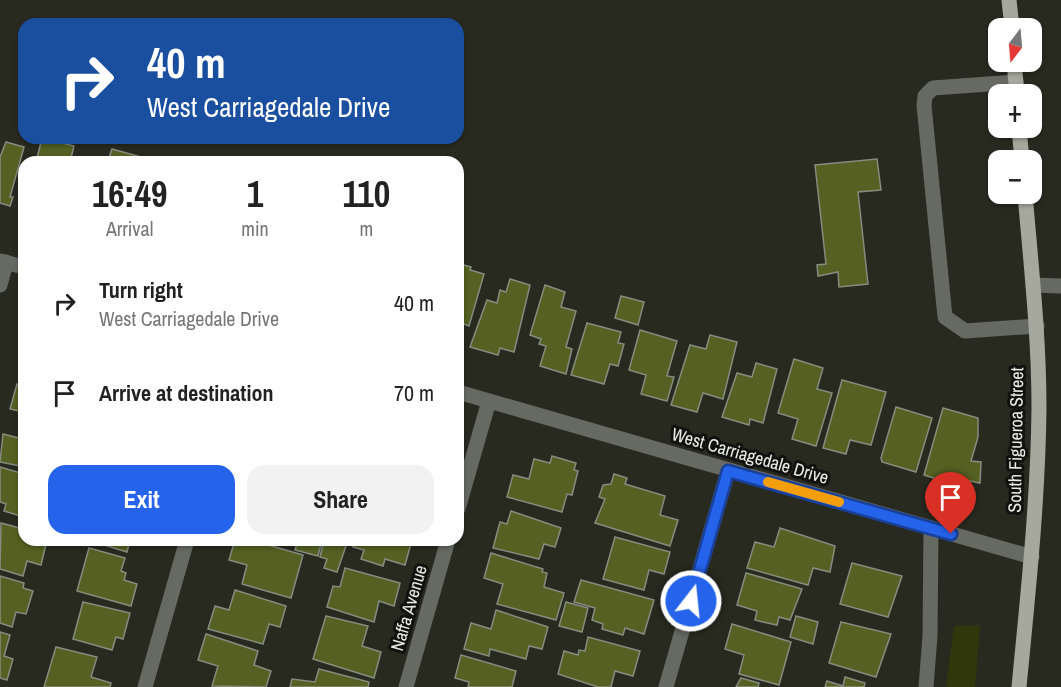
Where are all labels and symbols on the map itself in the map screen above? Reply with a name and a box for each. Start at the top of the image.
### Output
north arrow [988,18,1042,72]
street label: South Figueroa Street [1002,367,1029,513]
street label: West Carriagedale Drive [669,421,832,490]
pin [925,472,976,534]
street label: Naffa Avenue [384,562,433,654]
position arrow [659,569,723,633]

